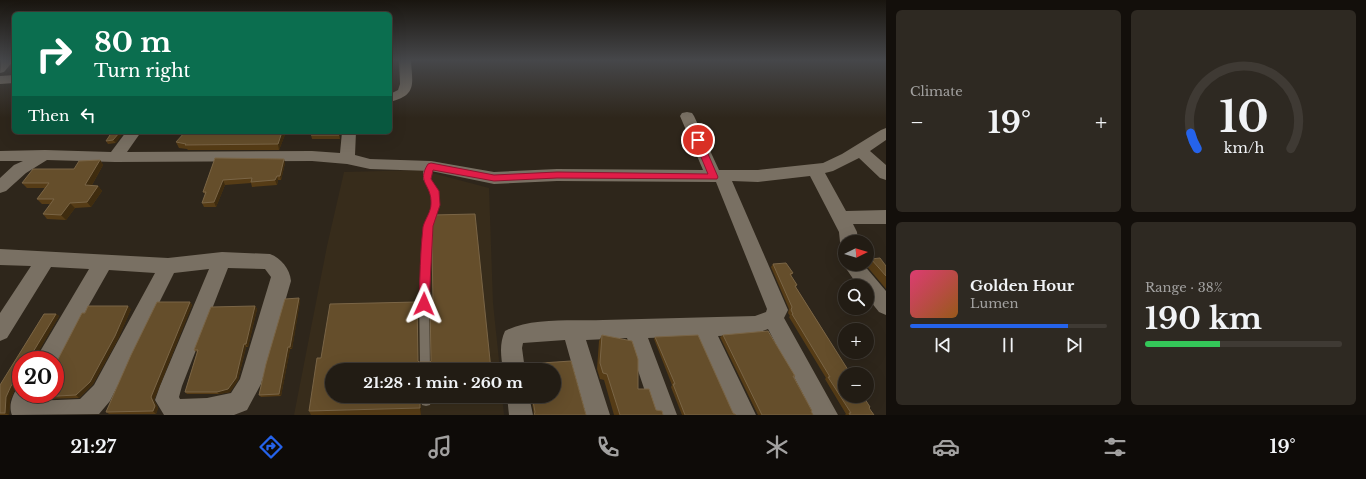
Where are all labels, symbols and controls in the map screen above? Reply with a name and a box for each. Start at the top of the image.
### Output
text: 80 m [94,25,171,60]
icon: right [28,28,80,80]
text: Turn right [94,60,190,82]
text: Climate [910,83,963,100]
text: 10 [1219,92,1268,143]
icon: left [77,104,99,126]
text: 19° [988,104,1031,141]
text: Then [28,106,69,125]
text: − [910,109,924,136]
text: + [1095,109,1107,136]
pin [681,123,715,157]
icon: arrive [687,129,709,151]
text: km/h [1223,138,1264,156]
north arrow [838,235,874,271]
map controls [838,235,874,403]
text: Golden Hour [970,276,1074,295]
button: search [838,279,874,315]
text: Range · 38% [1145,279,1222,296]
position arrow [403,283,445,325]
text: Lumen [970,295,1019,312]
text: 190 km [1145,300,1262,337]
button: + [838,323,874,359]
icon: previous [932,334,954,356]
icon: pause [997,334,1019,356]
icon: next [1063,334,1085,356]
speed limit sign: 20 [12,351,64,403]
button: − [838,367,874,403]
text: 21:28 · 1 min · 260 m [363,373,523,392]
icon: directions [257,433,285,461]
icon: music [426,433,454,461]
icon: phone [594,433,622,461]
icon: climate [763,433,791,461]
icon: car [932,433,960,461]
icon: filters [1101,433,1129,461]
text: 21:27 [70,436,116,458]
text: 19° [1270,436,1296,458]

